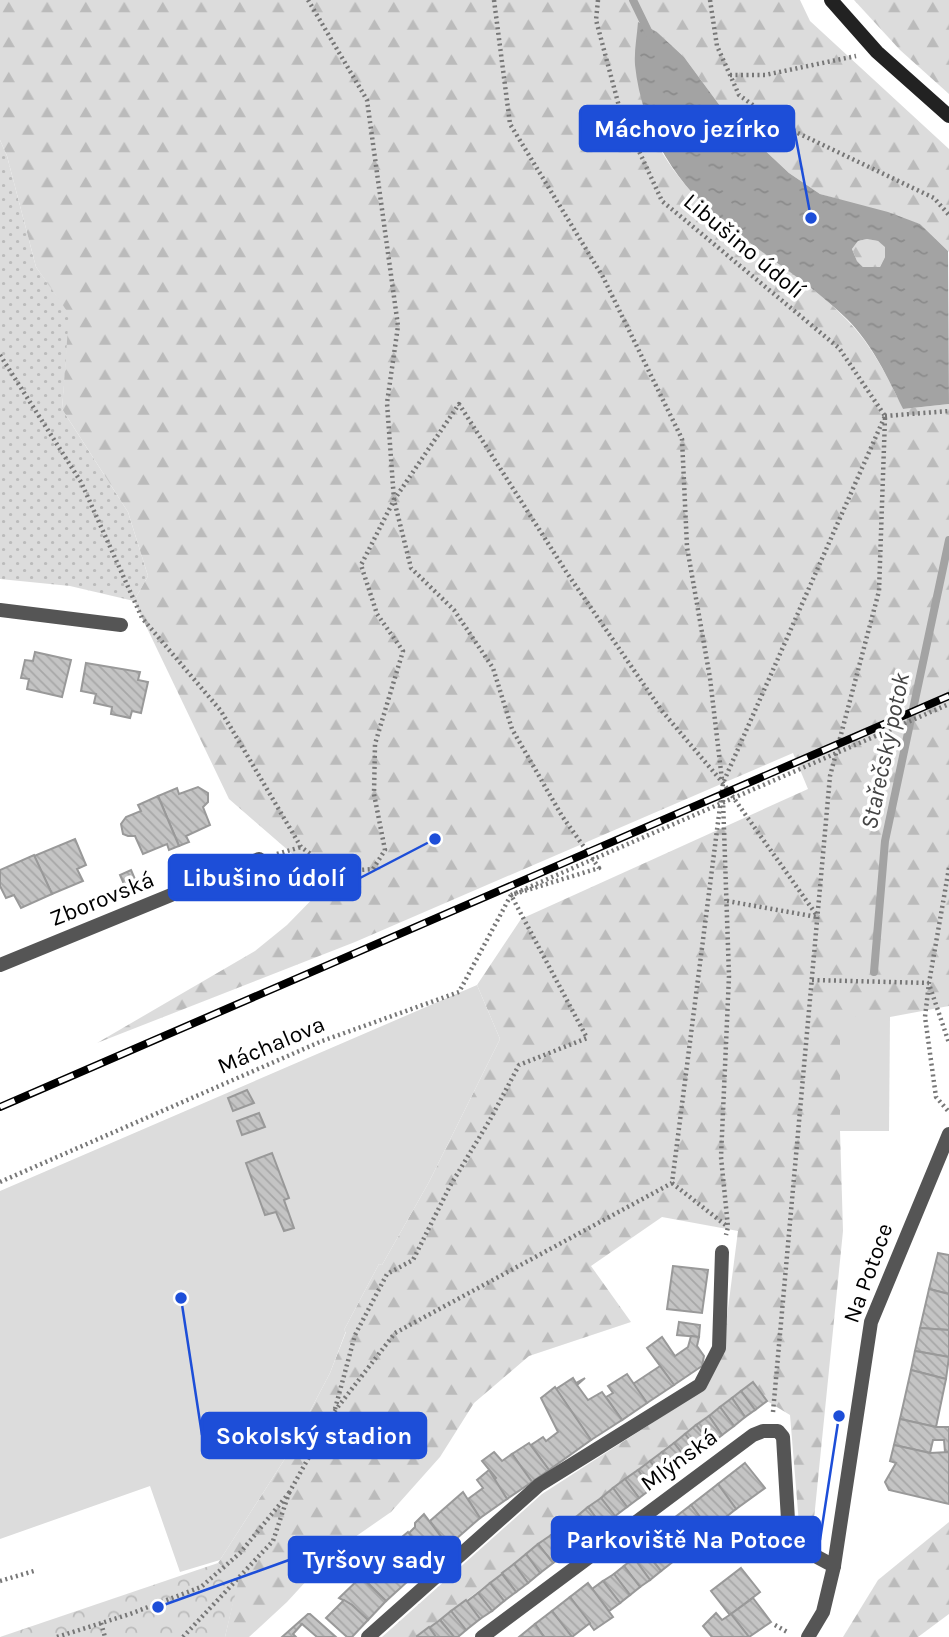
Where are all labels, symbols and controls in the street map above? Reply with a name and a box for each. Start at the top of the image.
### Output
callout: Máchovo jezírko [580,106,794,151]
text: Máchovo jezírko [594,115,780,143]
street label: Libušino údolí [678,188,810,304]
water label: Stařečský potok [855,669,915,832]
callout: Libušino údolí [169,855,360,900]
text: Libušino údolí [182,864,347,892]
street label: Zborovská [46,866,158,932]
street label: Máchalova [213,1010,329,1080]
street label: Na Potoce [838,1219,898,1327]
callout: Sokolský stadion [202,1413,426,1458]
text: Sokolský stadion [216,1422,412,1450]
street label: Mlýnská [635,1423,723,1497]
callout: Parkoviště Na Potoce [552,1517,820,1562]
text: Parkoviště Na Potoce [566,1526,806,1554]
callout: Tyršovy sady [289,1537,460,1582]
text: Tyršovy sady [303,1546,445,1574]

